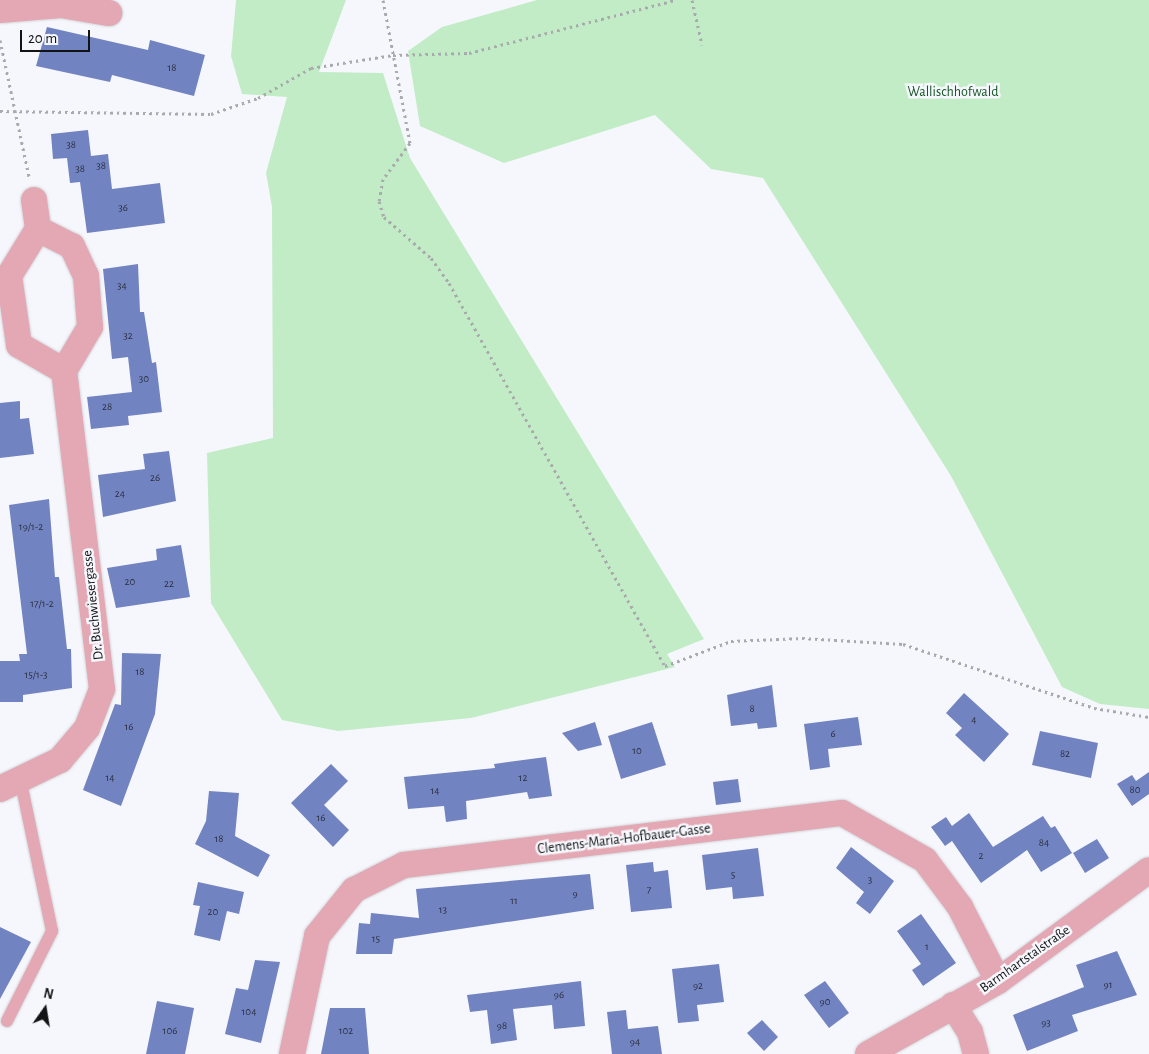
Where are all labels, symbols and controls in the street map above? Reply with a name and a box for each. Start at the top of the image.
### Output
scale bar [22,20,92,52]
text: 20 m [28,31,57,46]
house number: 18 [168,61,176,75]
park label: Wallischhofwald [907,84,999,100]
house number: 38 [66,138,76,152]
house number: 38 [96,159,106,173]
house number: 38 [75,162,85,176]
house number: 36 [118,201,128,215]
house number: 34 [117,279,127,293]
house number: 32 [123,329,133,343]
house number: 30 [139,372,149,386]
house number: 28 [102,400,112,414]
house number: 26 [150,471,160,485]
house number: 24 [115,487,125,501]
house number: 19/1-2 [19,520,43,534]
street label: Dr. Buchwiesergasse [79,549,107,661]
house number: 20 [125,575,135,589]
house number: 22 [164,577,174,591]
house number: 17/1-2 [30,597,54,611]
house number: 18 [136,665,144,679]
house number: 15/1-3 [24,668,48,682]
house number: 8 [749,702,755,716]
house number: 4 [971,713,977,727]
house number: 16 [125,720,133,734]
house number: 6 [830,727,836,741]
house number: 10 [632,744,642,758]
house number: 82 [1060,747,1070,761]
house number: 14 [105,771,115,785]
house number: 12 [519,771,527,785]
house number: 80 [1129,783,1141,797]
house number: 14 [430,784,440,798]
house number: 16 [317,811,325,825]
street label: Clemens-Maria-Hofbauer-Gasse [537,820,711,858]
house number: 18 [215,832,223,846]
house number: 84 [1039,836,1049,850]
house number: 2 [978,849,984,863]
house number: 5 [731,868,735,882]
house number: 3 [868,873,872,887]
house number: 7 [647,883,651,897]
house number: 9 [572,887,578,901]
house number: 11 [510,894,518,908]
house number: 13 [439,903,447,917]
house number: 20 [208,905,218,919]
street label: Barmhartstalstraße [977,922,1073,996]
house number: 15 [372,932,380,946]
house number: 1 [925,940,929,954]
house number: 91 [1104,978,1112,992]
house number: 92 [693,979,703,993]
north arrow [20,984,70,1034]
text: N [42,986,55,1002]
house number: 96 [554,988,564,1002]
house number: 90 [820,995,830,1009]
house number: 104 [242,1005,256,1019]
house number: 93 [1041,1016,1051,1030]
house number: 98 [497,1019,507,1033]
house number: 106 [163,1024,177,1038]
house number: 102 [339,1024,353,1038]
house number: 94 [630,1035,640,1049]

